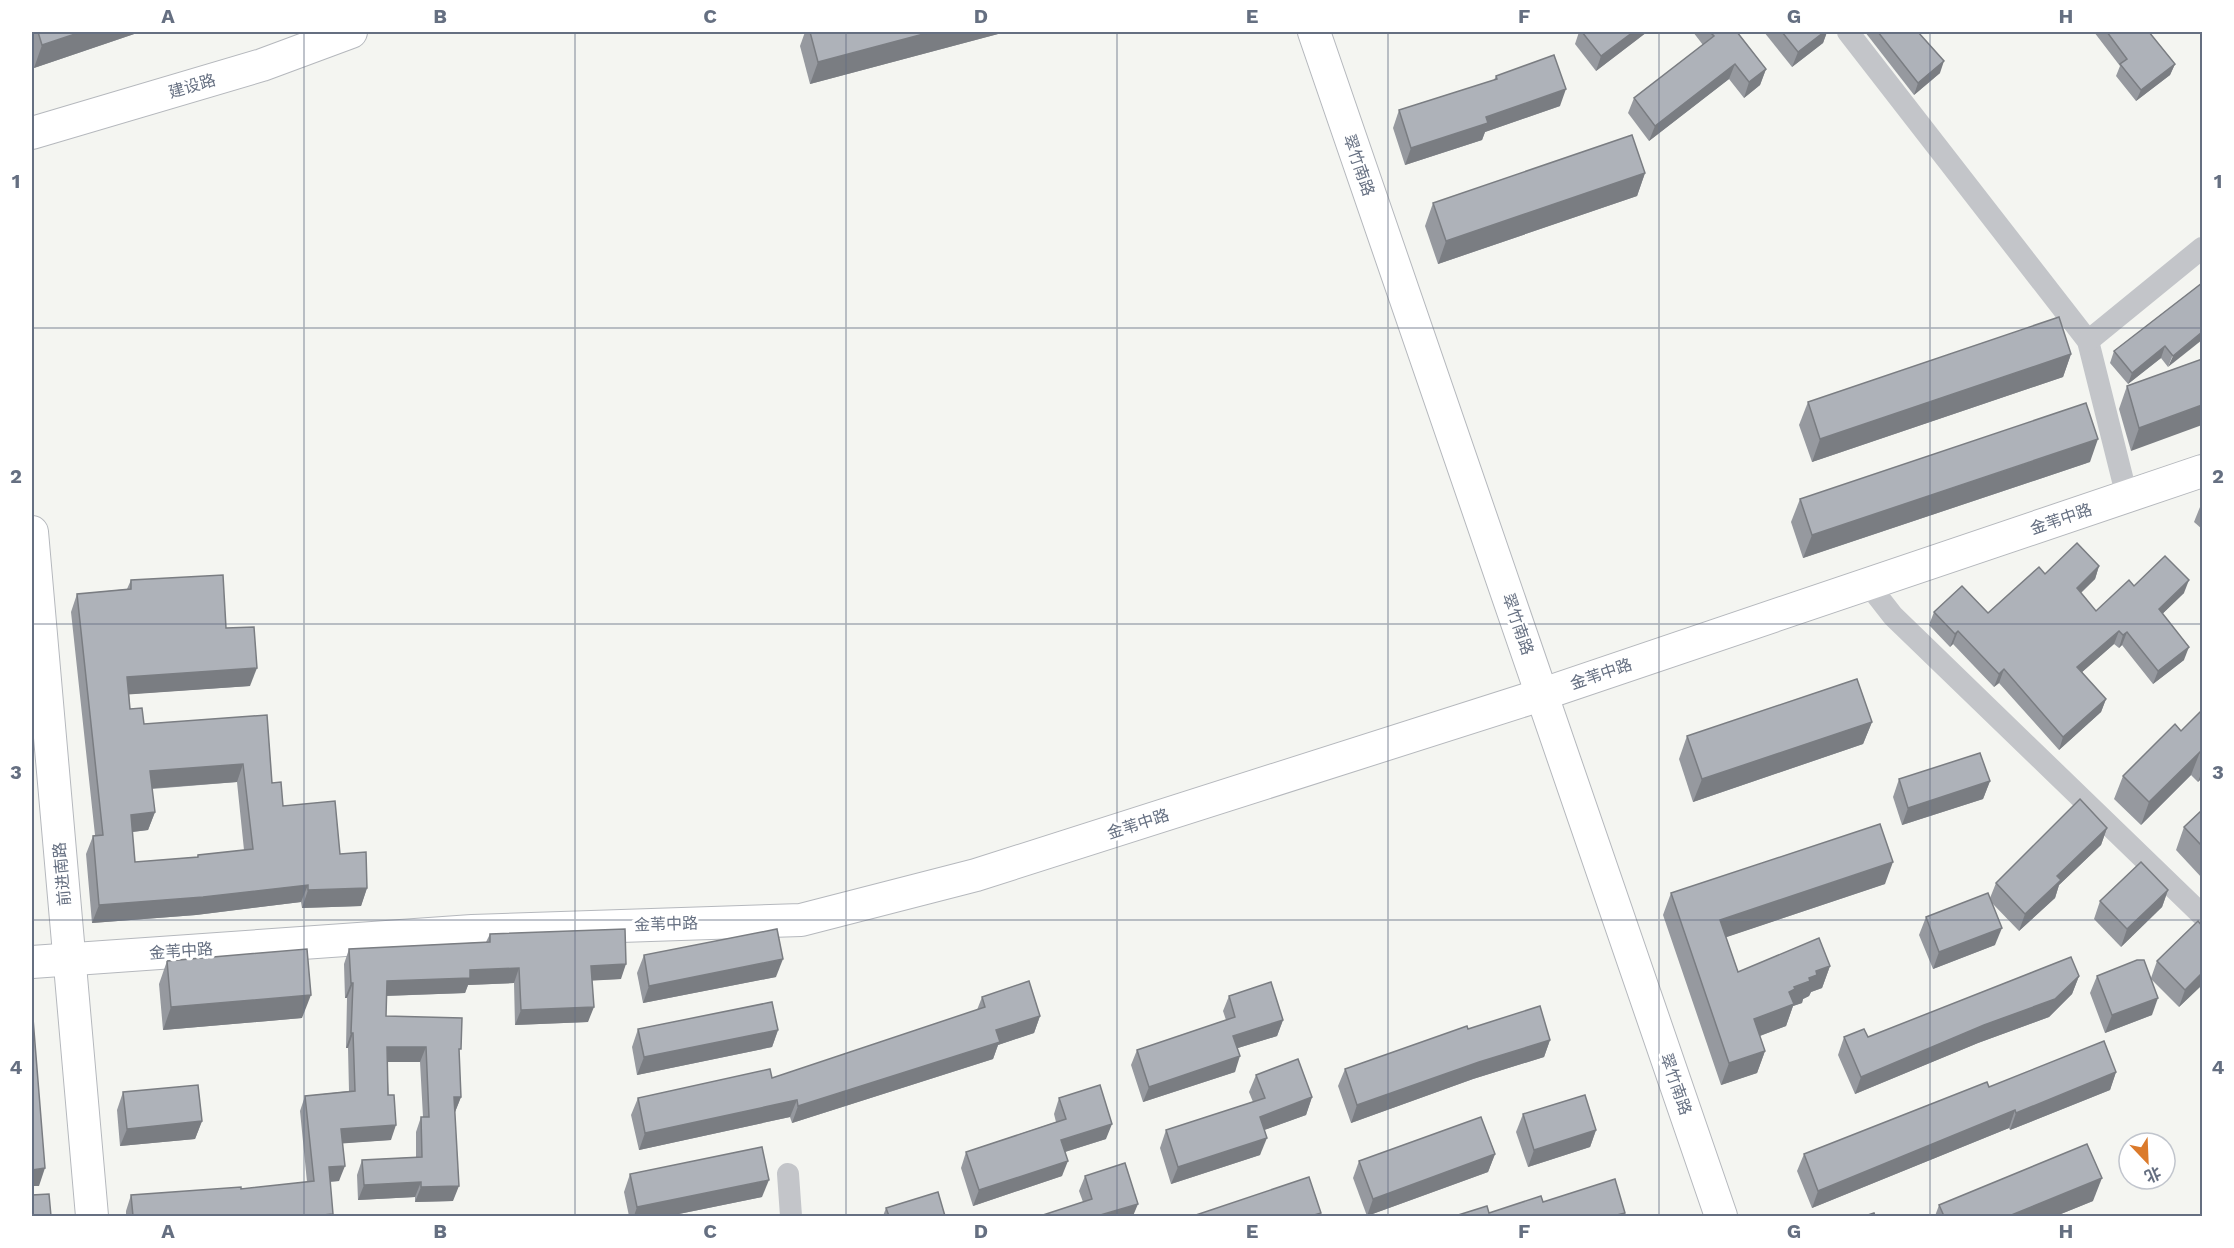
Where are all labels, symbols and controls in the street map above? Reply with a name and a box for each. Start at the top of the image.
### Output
text: A [161,4,175,28]
text: B [433,4,447,28]
text: C [703,4,717,28]
text: D [974,4,988,28]
text: E [1246,4,1258,28]
text: F [1518,4,1530,28]
text: G [1787,4,1801,28]
text: H [2059,4,2073,28]
street label: 建设路 [166,70,218,102]
street label: 翠竹南路 [1340,132,1378,198]
text: 1 [12,169,20,193]
text: 1 [2214,169,2222,193]
text: 2 [10,464,22,488]
text: 2 [2212,464,2224,488]
street label: 金苇中路 [2028,500,2094,538]
street label: 翠竹南路 [1499,591,1537,657]
street label: 金苇中路 [1568,655,1634,693]
text: 3 [10,760,22,784]
text: 3 [2212,760,2224,784]
street label: 金苇中路 [1105,805,1171,843]
street label: 前进南路 [50,841,74,907]
street label: 金苇中路 [634,913,698,935]
street label: 金苇中路 [148,939,214,963]
street label: 翠竹南路 [1657,1051,1695,1117]
text: 4 [10,1055,23,1079]
text: 4 [2212,1055,2225,1079]
north arrow [2117,1131,2177,1191]
text: 北 [2142,1162,2164,1186]
text: A [161,1219,175,1243]
text: B [433,1219,447,1243]
text: C [703,1219,717,1243]
text: D [974,1219,988,1243]
text: E [1246,1219,1258,1243]
text: F [1518,1219,1530,1243]
text: G [1787,1219,1801,1243]
text: H [2059,1219,2073,1243]

